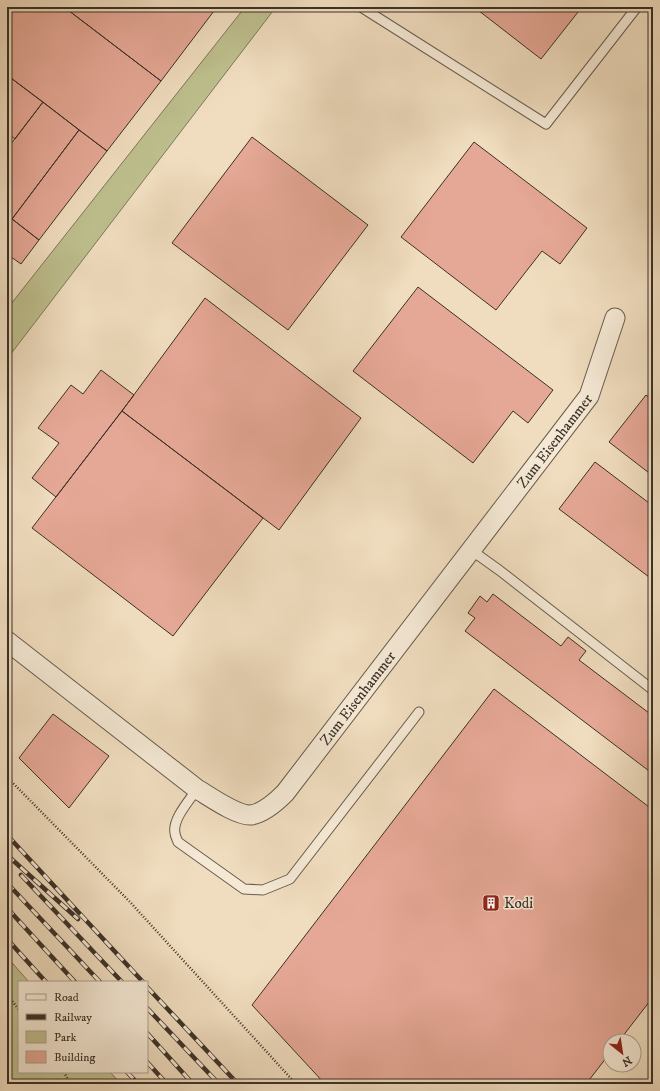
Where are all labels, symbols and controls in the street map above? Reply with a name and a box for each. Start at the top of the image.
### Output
street label: Zum Eisenhammer [513,390,597,492]
street label: Zum Eisenhammer [316,647,400,749]
building icon: Kodi [481,893,501,913]
place label: Kodi [504,894,533,913]
legend [18,981,148,1073]
text: Road [54,990,79,1005]
text: Railway [54,1010,92,1025]
text: Park [54,1030,76,1045]
north arrow [602,1033,642,1073]
text: Building [54,1050,95,1065]
text: N [619,1052,634,1069]

